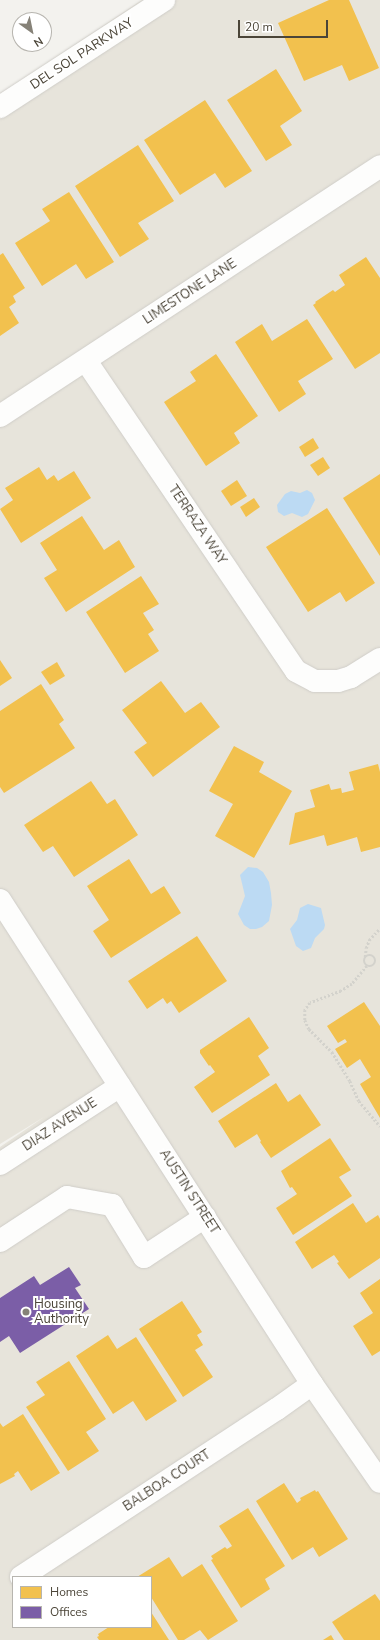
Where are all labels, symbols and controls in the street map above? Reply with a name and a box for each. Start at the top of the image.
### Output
north arrow [12,12,52,52]
scale bar [240,12,330,38]
street label: DEL SOL PARKWAY [28,15,136,93]
text: 20 m [245,19,273,35]
text: N [31,33,46,50]
street label: LIMESTONE LANE [140,256,240,328]
street label: TERRAZA WAY [165,482,229,568]
street label: DIAZ AVENUE [20,1095,100,1155]
street label: AUSTIN STREET [156,1147,222,1237]
place label: Housing Authority [34,1297,89,1328]
marker: Housing Authority [21,1307,31,1317]
street label: BALBOA COURT [120,1447,214,1515]
legend [12,1576,152,1628]
text: Homes [50,1584,88,1600]
text: Offices [50,1604,87,1620]

